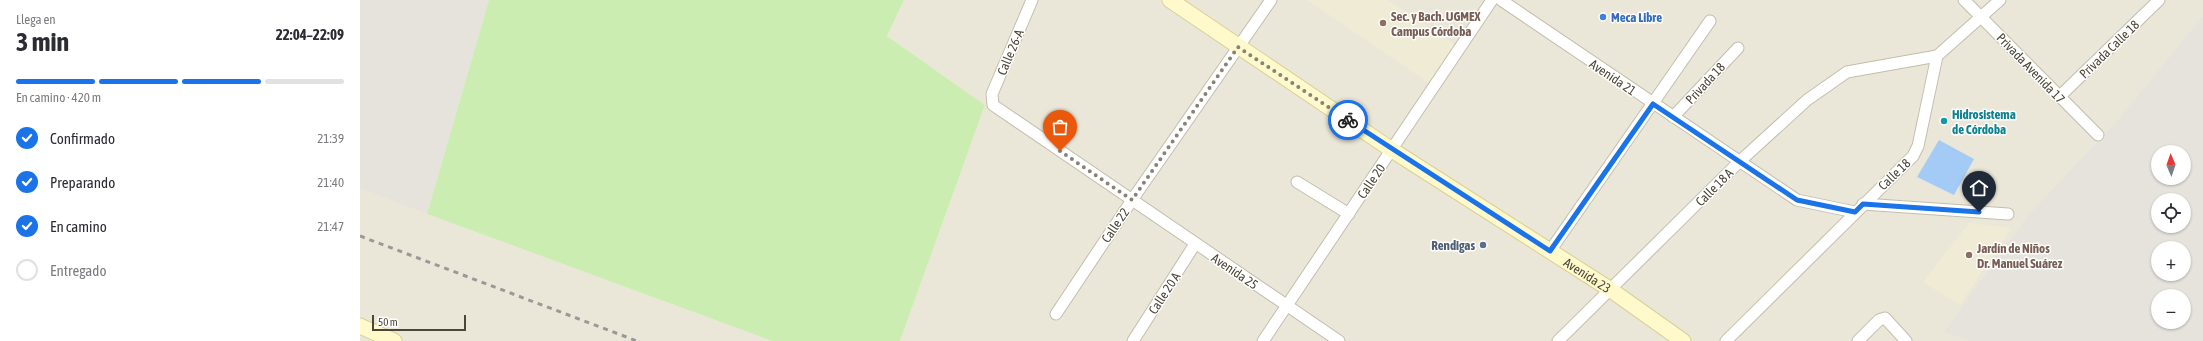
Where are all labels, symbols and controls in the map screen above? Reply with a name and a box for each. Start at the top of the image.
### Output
place label: Sec. y Bach. UGMEX Campus Córdoba [1391,9,1481,39]
place label: Meca Libre [1611,10,1662,25]
text: Llega en [16,12,56,27]
marker: Meca Libre [1598,12,1608,22]
street label: Privada Calle 18 [2076,17,2142,82]
marker: Sec. y Bach. UGMEX Campus Córdoba [1378,18,1388,28]
text: 22:04–22:09 [276,26,344,43]
text: 3 min [16,27,69,57]
street label: Calle 26-A [994,27,1027,77]
street label: Privada Avenida 17 [1993,30,2068,106]
street label: Avenida 21 [1587,56,1639,98]
street label: Privada 18 [1683,60,1728,107]
text: En camino · 420 m [16,90,101,105]
courier [1328,100,1368,140]
place label: Hidrosistema de Córdoba [1952,107,2016,137]
icon: bike [1337,109,1359,131]
pin [1043,110,1077,151]
icon: bag [1049,116,1071,138]
marker: Hidrosistema de Córdoba [1939,116,1949,126]
icon: check [16,127,38,149]
text: Confirmado [50,130,115,147]
text: 21:39 [317,131,344,146]
north arrow [2151,145,2191,185]
map controls [2151,145,2191,329]
street label: Calle 18 [1875,156,1913,193]
street label: Calle 20 [1354,161,1388,201]
street label: Calle 18 A [1693,165,1737,209]
icon: check [16,171,38,193]
pin [1962,171,1996,212]
text: Preparando [50,174,115,191]
text: 21:40 [317,175,344,190]
icon: home [1968,177,1990,199]
button: locate [2151,193,2191,233]
street label: Calle 22 [1098,205,1132,245]
icon: check [16,215,38,237]
text: En camino [50,218,107,235]
text: 21:47 [317,219,344,234]
place label: Rendigas [1431,238,1475,253]
marker: Rendigas [1478,240,1488,250]
place label: Jardín de Niños Dr. Manuel Suárez [1976,241,2063,271]
button: + [2151,241,2191,281]
street label: Avenida 25 [1209,250,1261,292]
marker: Jardín de Niños Dr. Manuel Suárez [1964,250,1974,260]
street label: Avenida 23 [1561,255,1614,296]
text: Entregado [50,262,107,279]
street label: Calle 20 A [1145,269,1184,317]
button: − [2151,289,2191,329]
scale bar [372,313,466,332]
text: 50 m [378,316,398,328]

